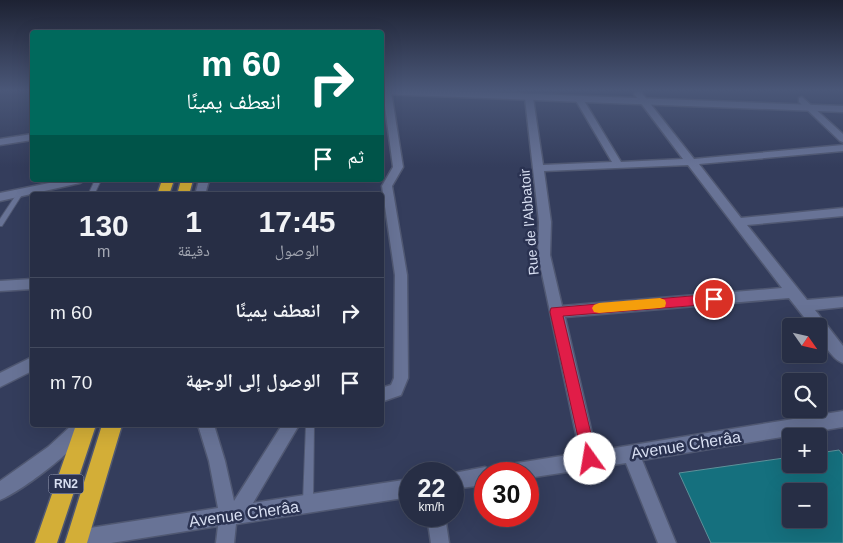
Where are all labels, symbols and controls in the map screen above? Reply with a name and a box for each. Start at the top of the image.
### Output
text: 60 m [201,44,281,83]
icon: right [299,50,364,115]
text: انعطف يمينًا [186,89,281,114]
icon: arrive [309,145,337,173]
text: ثم [347,146,364,167]
street label: Rue de l'Abbatoir [516,168,542,276]
text: 1 [185,205,202,238]
text: 17:45 [259,205,335,238]
text: 130 [79,209,129,242]
text: دقيقة [177,242,210,259]
text: الوصول [275,242,319,259]
text: m [97,243,110,260]
pin [693,278,735,320]
icon: arrive [700,285,728,313]
icon: right [336,299,364,327]
text: انعطف يمينًا [235,300,321,321]
text: 60 m [50,302,92,323]
north arrow [782,318,828,362]
map controls [782,318,827,528]
icon: arrive [336,369,364,397]
text: الوصول إلى الوجهة [185,370,321,391]
text: 70 m [50,372,92,393]
button: search [782,373,827,418]
street label: Avenue Cherâa [630,428,742,462]
button: + [782,428,827,473]
position arrow [563,432,615,484]
speed limit sign: 30 [474,462,539,527]
road number: RN2 [48,474,84,494]
text: 22 [418,474,445,502]
button: − [782,483,827,528]
street label: Avenue Cherâa [188,498,300,530]
text: km/h [418,500,445,514]

